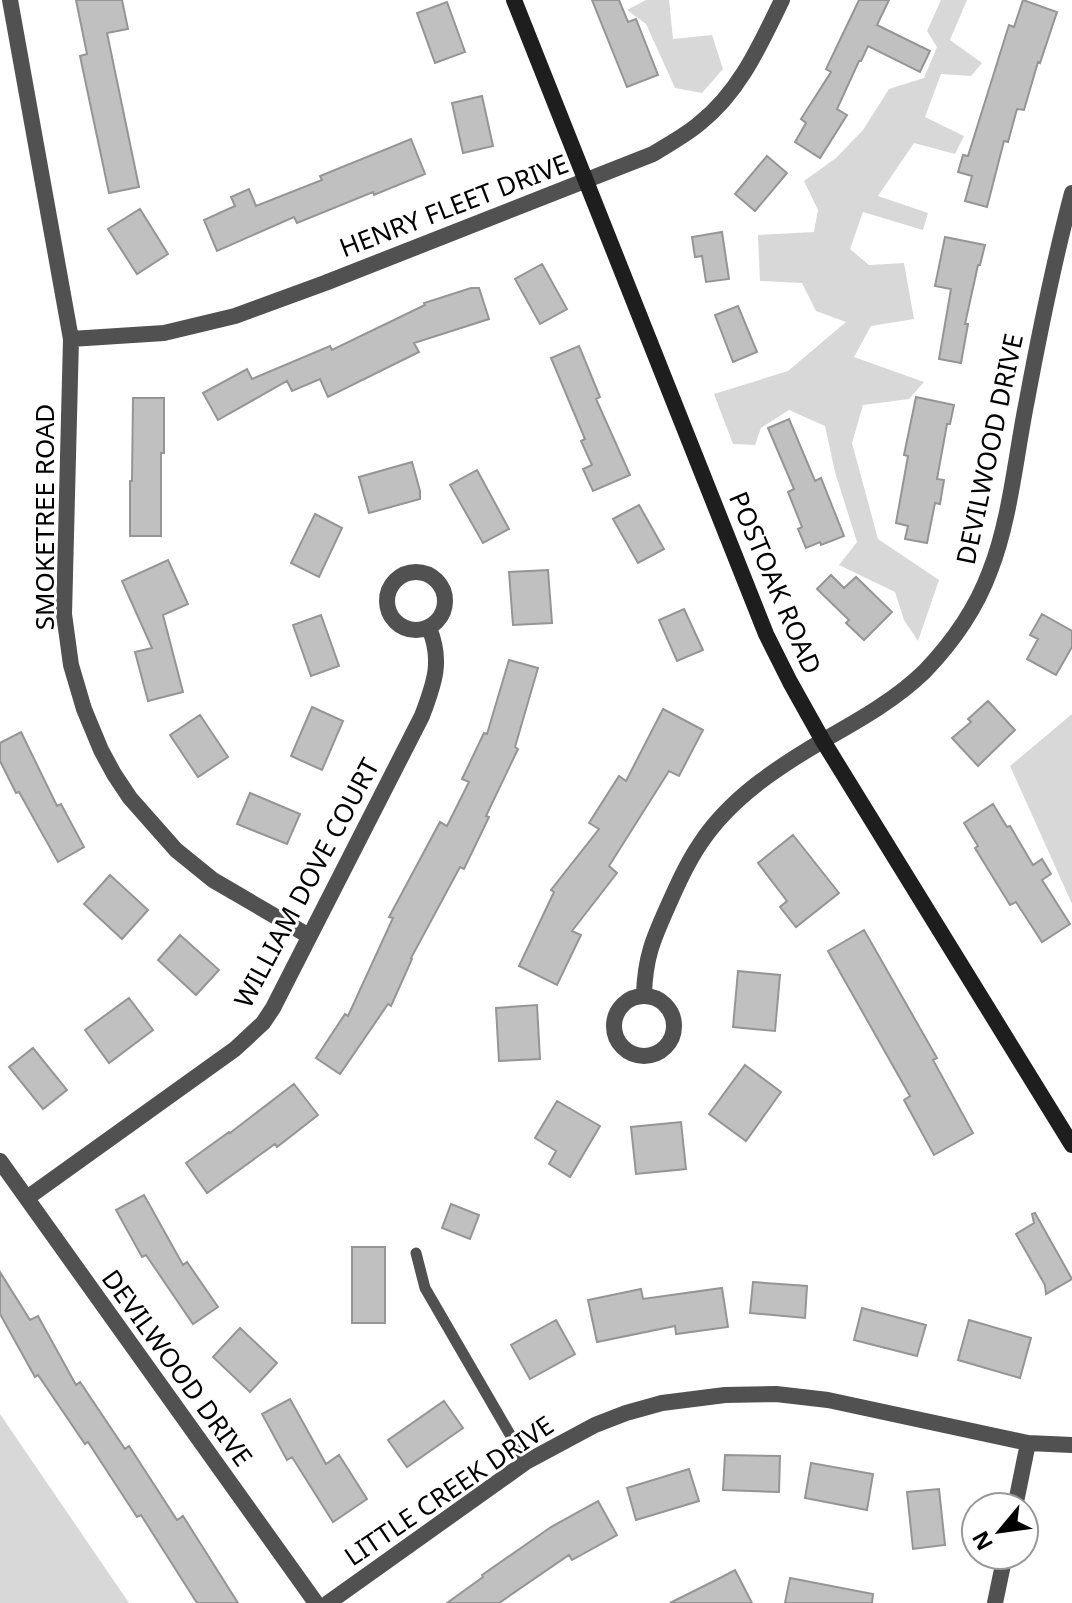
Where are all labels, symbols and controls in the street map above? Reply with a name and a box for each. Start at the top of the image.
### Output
street label: HENRY FLEET DRIVE [334,145,573,265]
street label: DEVILWOOD DRIVE [947,330,1031,568]
street label: SMOKETREE ROAD [26,404,62,630]
street label: POSTOAK ROAD [721,486,831,679]
street label: WILLIAM DOVE COURT [225,751,387,1014]
street label: DEVILWOOD DRIVE [94,1262,262,1473]
street label: LITTLE CREEK DRIVE [337,1407,560,1574]
north arrow [960,1491,1040,1571]
text: N [964,1526,999,1556]

